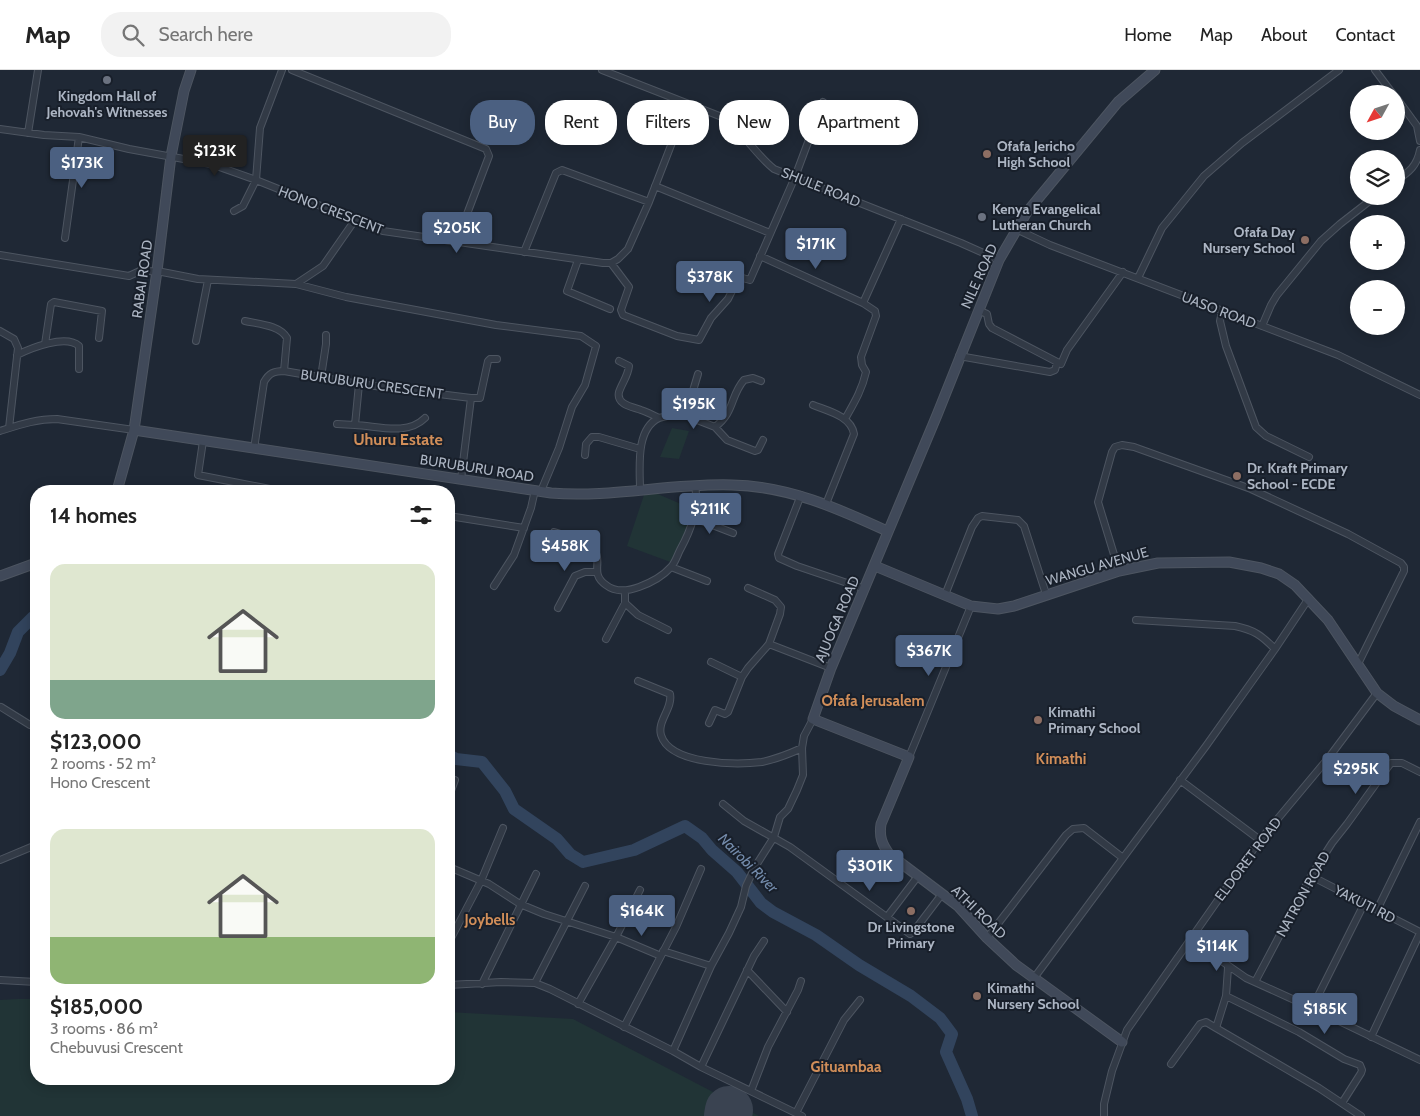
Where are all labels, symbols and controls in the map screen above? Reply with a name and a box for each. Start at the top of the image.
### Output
search box [101,12,451,57]
text: Map [25,20,71,49]
icon: search [119,21,147,49]
text: Search here [159,23,253,46]
text: Home [1124,24,1172,46]
text: Map [1200,24,1233,46]
text: About [1261,24,1307,46]
text: Contact [1335,24,1395,46]
marker: Kingdom Hall of Jehovah's Witnesses [101,74,113,86]
north arrow [1350,85,1405,140]
map controls [1350,85,1405,335]
place label: Kingdom Hall of Jehovah's Witnesses [46,87,167,121]
chip: Buy [470,100,535,145]
chip: Rent [545,100,617,145]
chip: Filters [627,100,709,145]
chip: New [719,100,789,145]
chip: Apartment [799,100,918,145]
pin: $123K [180,134,250,177]
place label: Ofafa Jericho High School [997,137,1075,171]
text: $123K [194,141,236,160]
pin: $173K [47,146,117,189]
marker: Ofafa Jericho High School [981,148,993,160]
button: layers [1350,150,1405,205]
text: $173K [61,153,103,172]
street label: SHULE ROAD [779,163,863,211]
street label: HONO CRESCENT [276,182,387,239]
place label: Kenya Evangelical Lutheran Church [992,200,1101,234]
marker: Kenya Evangelical Lutheran Church [976,211,988,223]
pin: $205K [422,212,492,254]
button: + [1350,215,1405,270]
text: $205K [433,218,481,237]
place label: Ofafa Day Nursery School [1203,223,1295,257]
pin: $171K [781,228,851,270]
text: $171K [796,234,836,253]
marker: Ofafa Day Nursery School [1299,234,1311,246]
street label: RABAI ROAD [128,239,156,319]
street label: NILE ROAD [957,241,1001,311]
pin: $378K [675,260,745,303]
text: $378K [687,267,733,286]
button: − [1350,280,1405,335]
street label: UASO ROAD [1179,288,1259,332]
street label: BURUBURU CRESCENT [299,365,445,403]
pin: $195K [659,388,729,430]
text: $195K [673,394,715,413]
district label: Uhuru Estate [353,430,443,449]
street label: BURUBURU ROAD [419,450,535,486]
place label: Dr. Kraft Primary School - ECDE [1247,459,1348,493]
marker: Dr. Kraft Primary School - ECDE [1231,470,1243,482]
pin: $211K [675,492,745,535]
text: $211K [690,499,730,518]
icon: filters [407,501,435,529]
text: 14 homes [50,503,137,528]
pin: $458K [530,530,600,572]
text: $458K [541,536,589,555]
street label: WANGU AVENUE [1044,543,1151,589]
street label: AJUOGA ROAD [811,573,863,665]
icon: home [198,596,288,686]
pin: $367K [894,634,964,677]
text: $367K [906,641,952,660]
district label: Ofafa Jerusalem [821,692,925,710]
place label: Kimathi Primary School [1048,703,1141,737]
marker: Kimathi Primary School [1032,714,1044,726]
text: $123,000 [50,729,142,754]
district label: Kimathi [1036,750,1086,768]
pin: $295K [1321,752,1391,795]
text: 2 rooms · 52 m² [50,754,156,773]
text: $295K [1333,759,1379,778]
text: Hono Crescent [50,773,150,792]
street label: ELDORET ROAD [1211,813,1285,905]
water label: Nairobi River [714,829,782,897]
street label: NATRON ROAD [1272,848,1334,940]
pin: $301K [835,850,905,892]
text: $301K [847,856,893,875]
icon: home [198,861,288,951]
street label: YAKUTI RD [1330,880,1399,927]
street label: ATHI ROAD [948,881,1010,943]
pin: $164K [607,894,677,937]
text: $164K [620,901,664,920]
marker: Dr Livingstone Primary [905,905,917,917]
district label: Joybells [464,911,515,929]
place label: Dr Livingstone Primary [868,918,954,952]
pin: $114K [1182,930,1252,972]
text: $114K [1196,936,1238,955]
place label: Kimathi Nursery School [987,979,1080,1013]
marker: Kimathi Nursery School [971,990,983,1002]
pin: $185K [1290,992,1360,1035]
text: $185,000 [50,994,143,1019]
text: $185K [1303,999,1347,1018]
text: 3 rooms · 86 m² [50,1019,158,1038]
text: Chebuvusi Crescent [50,1038,183,1057]
district label: Gituambaa [811,1058,882,1076]

